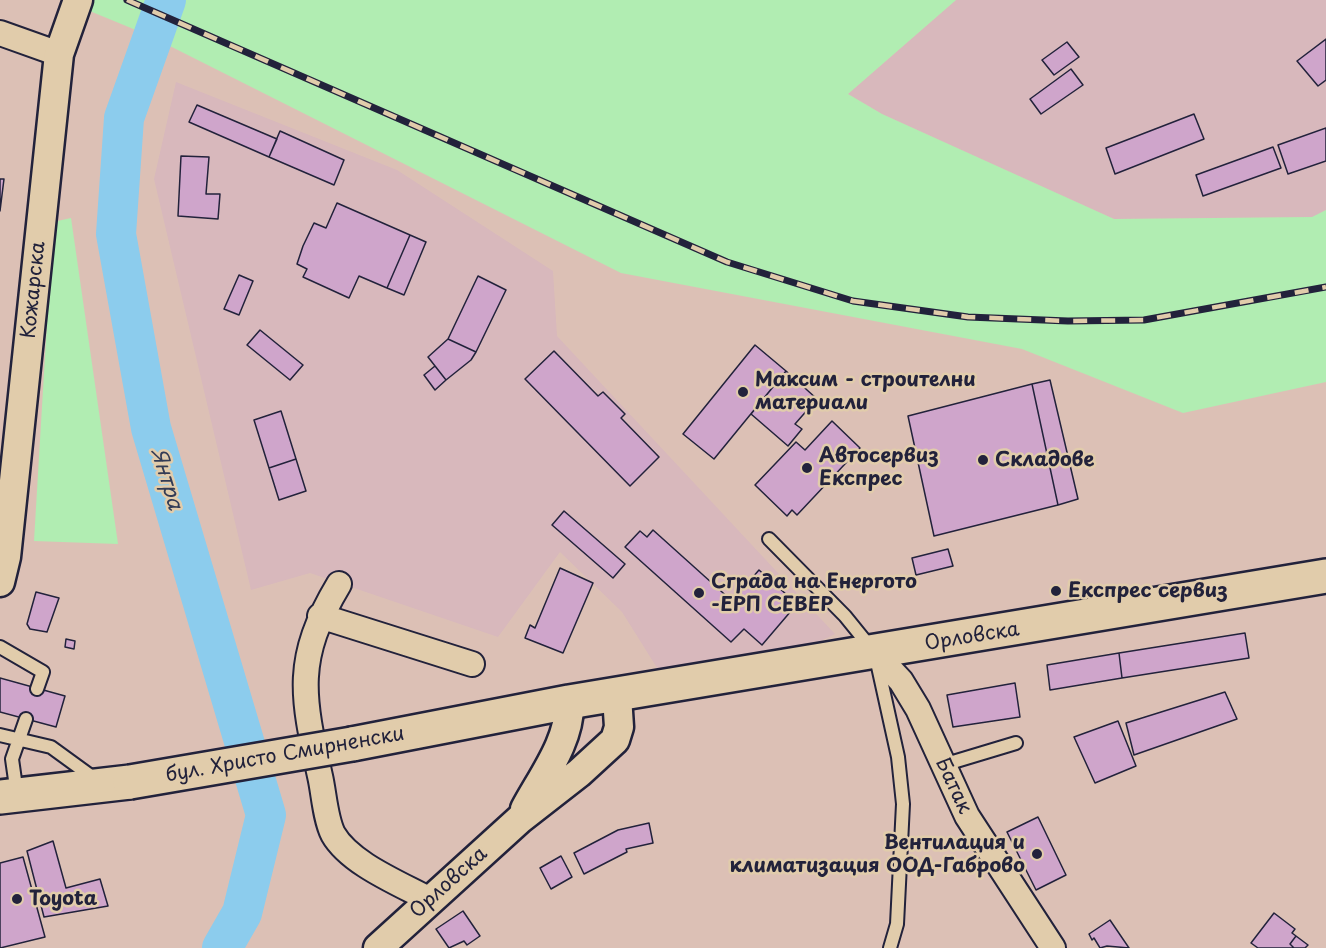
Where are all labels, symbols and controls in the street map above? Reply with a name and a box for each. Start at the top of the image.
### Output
street label: Кожарска [17,240,51,340]
place label: Максим - строителни материали [755,368,976,415]
marker: Максим - строителни материали [736,385,750,399]
place label: Автосервиз Експрес [819,444,939,491]
water label: Янтра [145,445,187,513]
place label: Складове [995,448,1095,472]
marker: Складове [976,453,990,467]
marker: Автосервиз Експрес [800,461,814,475]
place label: Сграда на Енергото -ЕРП СЕВЕР [711,570,917,617]
place label: Експрес сервиз [1068,579,1228,603]
marker: Експрес сервиз [1049,584,1063,598]
marker: Сграда на Енергото -ЕРП СЕВЕР [692,586,706,600]
street label: Орловска [923,618,1021,656]
street label: бул. Христо Смирненски [164,722,406,788]
street label: Батак [930,754,976,818]
place label: Вентилация и климатизация ООД-Габрово [730,831,1025,878]
street label: Орловска [405,842,493,924]
marker: Вентилация и климатизация ООД-Габрово [1030,847,1044,861]
place label: Toyota [29,887,97,911]
marker: Toyota [10,892,24,906]

